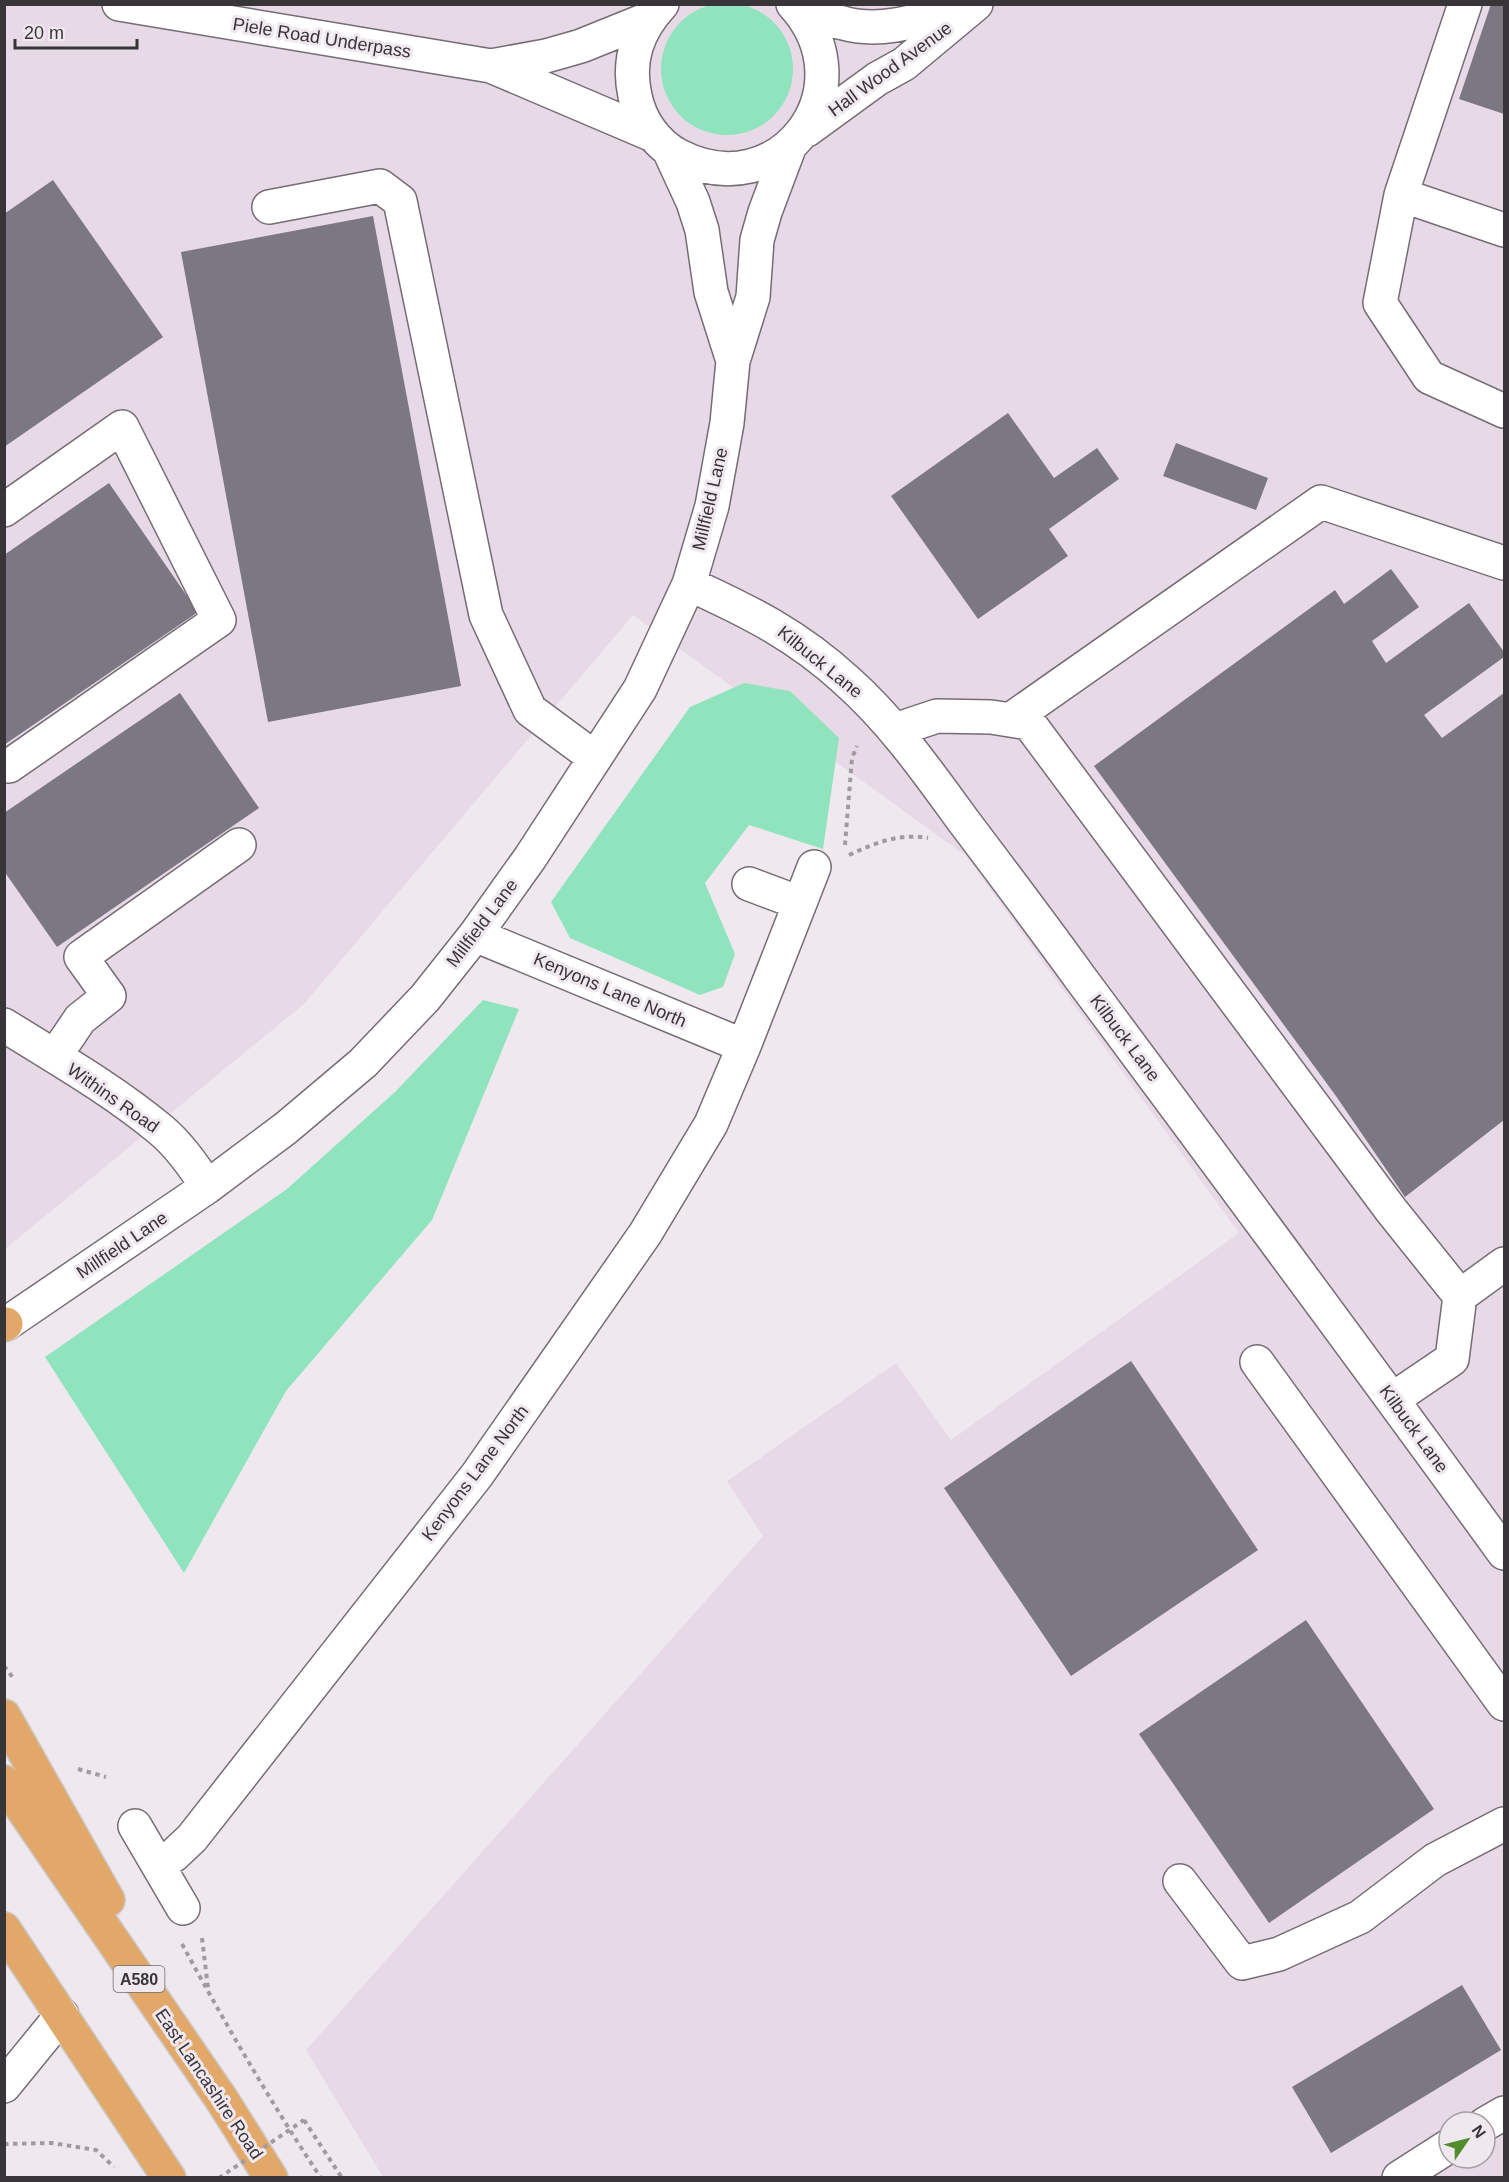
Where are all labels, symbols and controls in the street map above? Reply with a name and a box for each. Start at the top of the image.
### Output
scale bar [15,12,136,50]
street label: Piele Road Underpass [231,14,413,62]
street label: Hall Wood Avenue [824,18,956,120]
text: 20 m [24,23,64,43]
street label: Millfield Lane [688,446,732,552]
street label: Kilbuck Lane [774,622,866,702]
street label: Millfield Lane [442,875,522,971]
street label: Kenyons Lane North [531,949,689,1031]
street label: Kilbuck Lane [1086,991,1164,1085]
street label: Withins Road [63,1059,163,1137]
street label: Millfield Lane [73,1207,171,1283]
street label: Kilbuck Lane [1376,1381,1452,1477]
street label: Kenyons Lane North [418,1401,532,1545]
road number: A580 [114,1966,164,1992]
street label: East Lancashire Road [151,2005,267,2163]
north arrow [1437,2110,1497,2170]
text: N [1469,2122,1489,2141]

